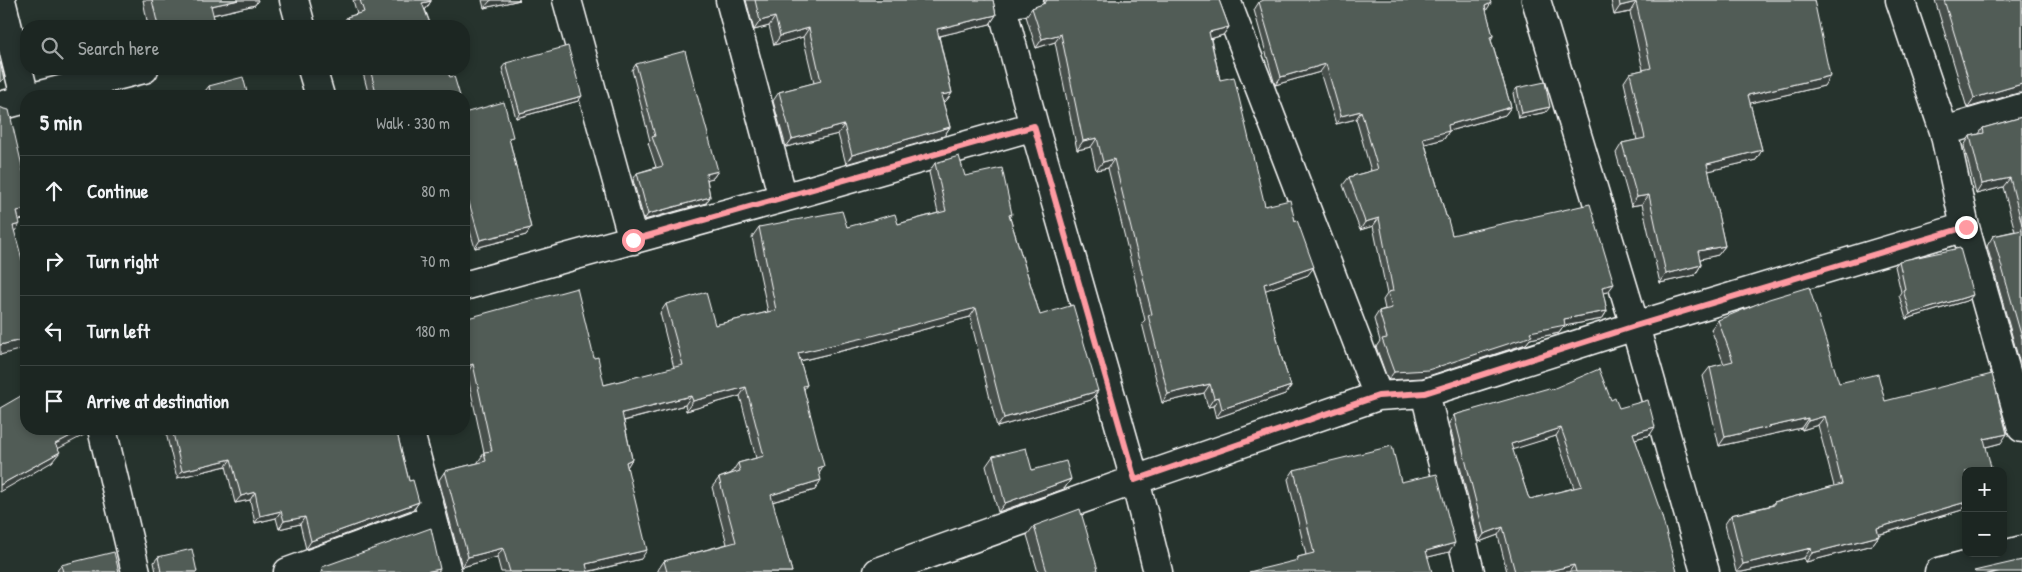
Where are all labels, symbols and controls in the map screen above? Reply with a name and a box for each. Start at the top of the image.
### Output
search box [20,20,470,75]
icon: search [38,34,66,62]
text: Search here [78,35,159,61]
text: 5 min [40,108,82,137]
text: Walk · 330 m [376,112,450,134]
icon: ahead [40,177,68,205]
text: Continue [87,178,148,204]
text: 80 m [421,180,450,202]
route end [1955,216,1978,239]
route start [622,229,645,252]
icon: right [40,247,68,275]
text: Turn right [87,248,158,274]
text: 70 m [420,250,450,272]
icon: left [40,317,68,345]
text: Turn left [87,318,150,344]
text: 180 m [416,320,450,342]
icon: arrive [40,387,68,415]
text: Arrive at destination [87,388,229,414]
map controls [1962,467,2007,557]
button: + [1962,467,2007,512]
button: − [1962,512,2007,557]

